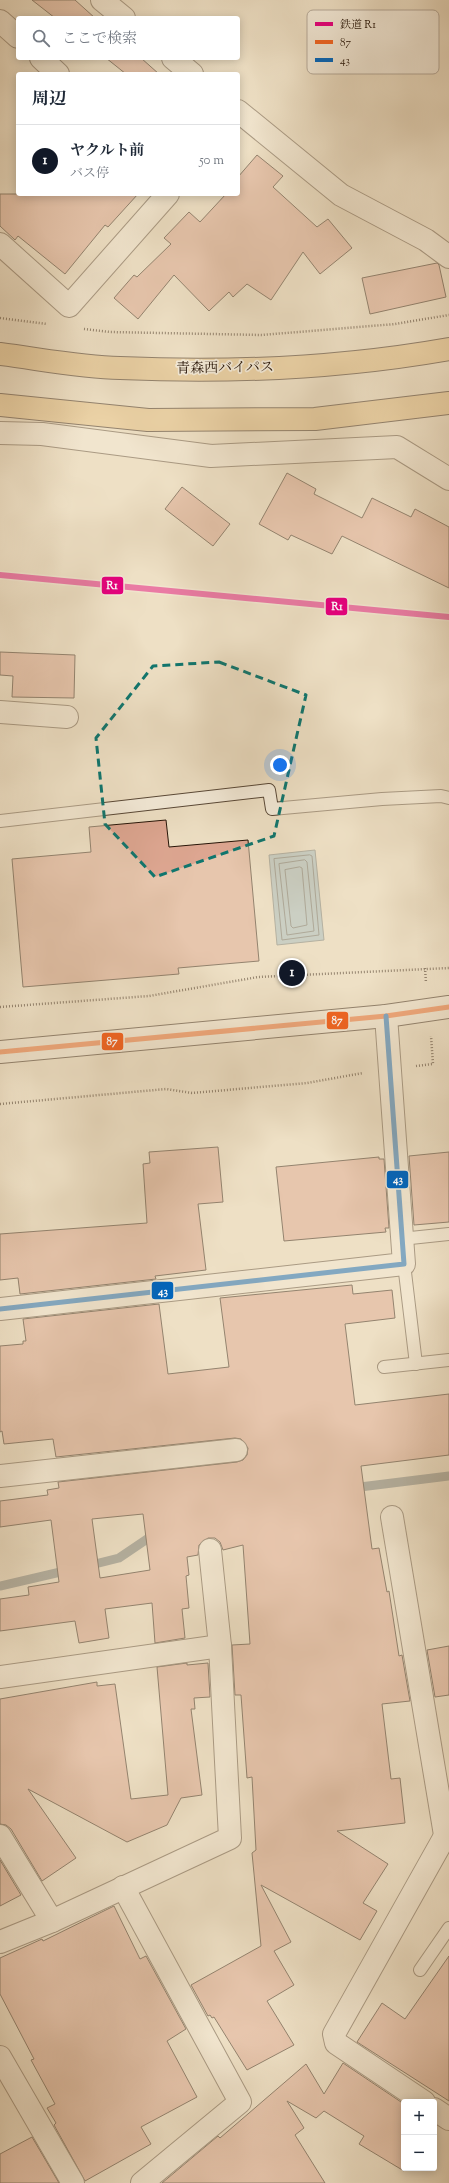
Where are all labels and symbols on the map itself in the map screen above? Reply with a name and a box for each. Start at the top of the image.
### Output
legend [307,10,439,74]
text: 鉄道 R1 [340,17,376,33]
text: 87 [340,35,351,51]
text: 43 [340,53,350,69]
street label: 青森西バイパス [176,358,274,380]
line badge: R1 [101,576,124,595]
text: R1 [105,578,118,594]
line badge: R1 [325,597,348,616]
text: R1 [330,599,343,615]
your location [270,755,290,775]
pin: 1 [279,958,305,988]
line badge: 87 [326,1011,349,1030]
text: 87 [331,1013,343,1029]
line badge: 87 [101,1032,124,1051]
text: 87 [106,1034,118,1050]
line badge: 43 [386,1170,409,1189]
text: 43 [392,1172,404,1188]
line badge: 43 [151,1281,174,1300]
text: 43 [157,1284,169,1300]

